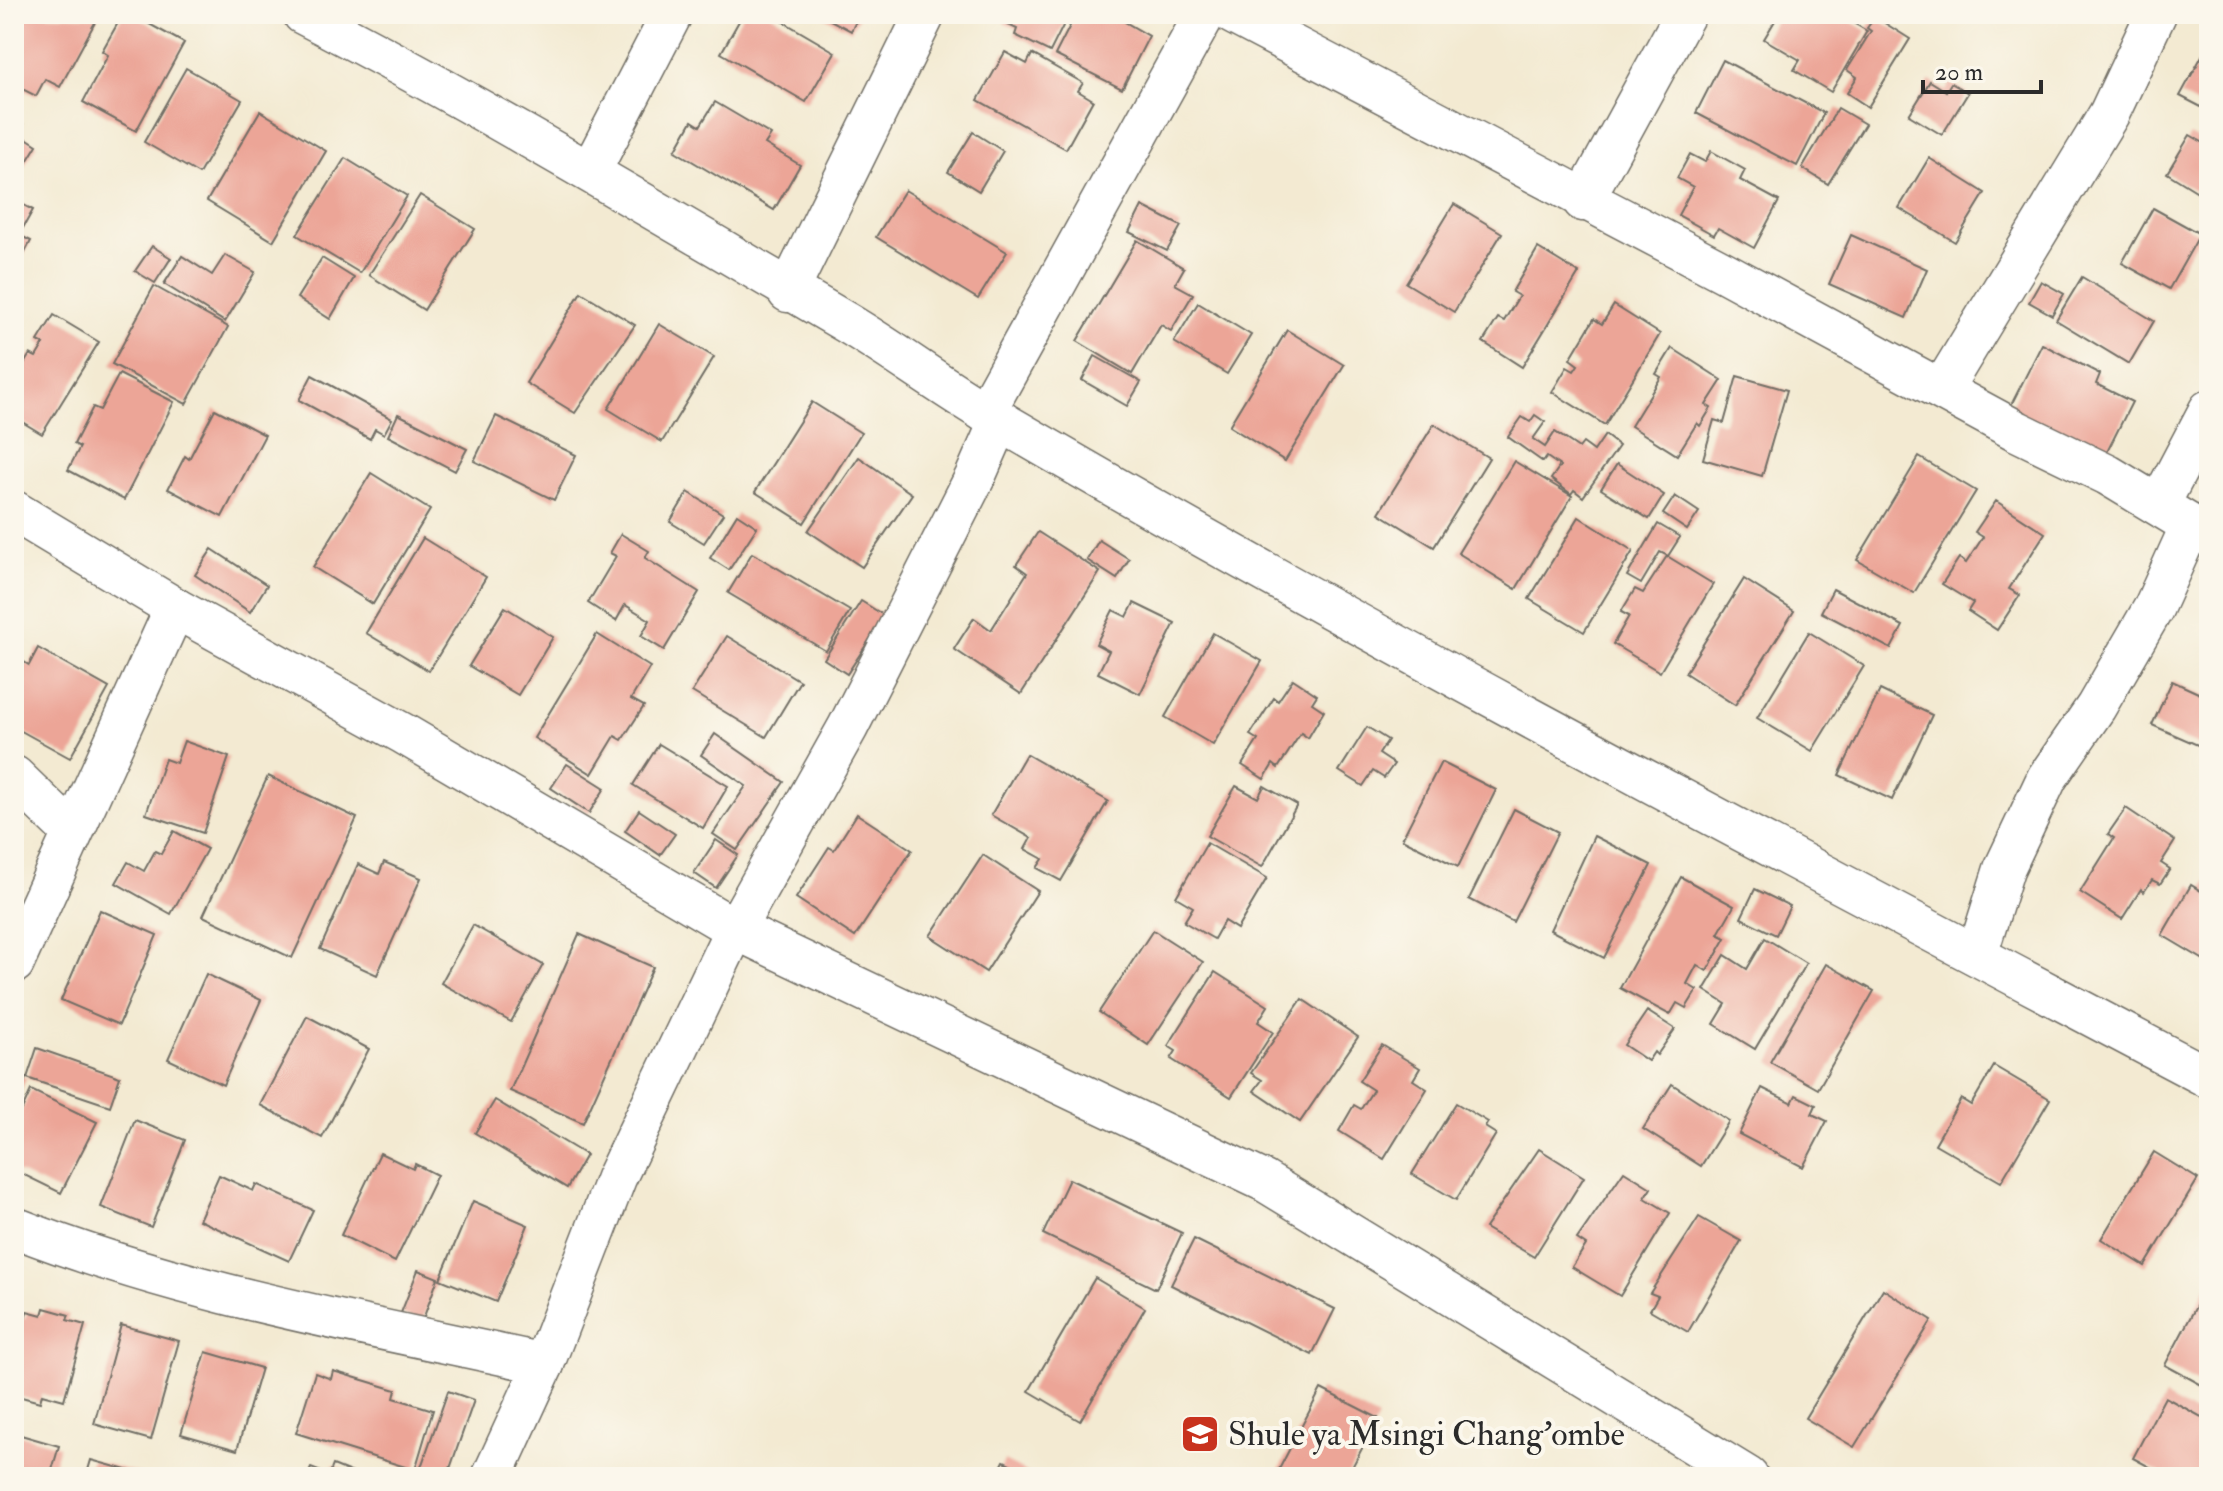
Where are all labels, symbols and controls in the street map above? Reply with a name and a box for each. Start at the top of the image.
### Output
scale bar [1923,44,2041,94]
text: 20 m [1935,57,1984,88]
school or university icon: Shule ya Msingi Chang'ombe [1179,1413,1221,1455]
place label: Shule ya Msingi Chang'ombe [1228,1413,1625,1456]

